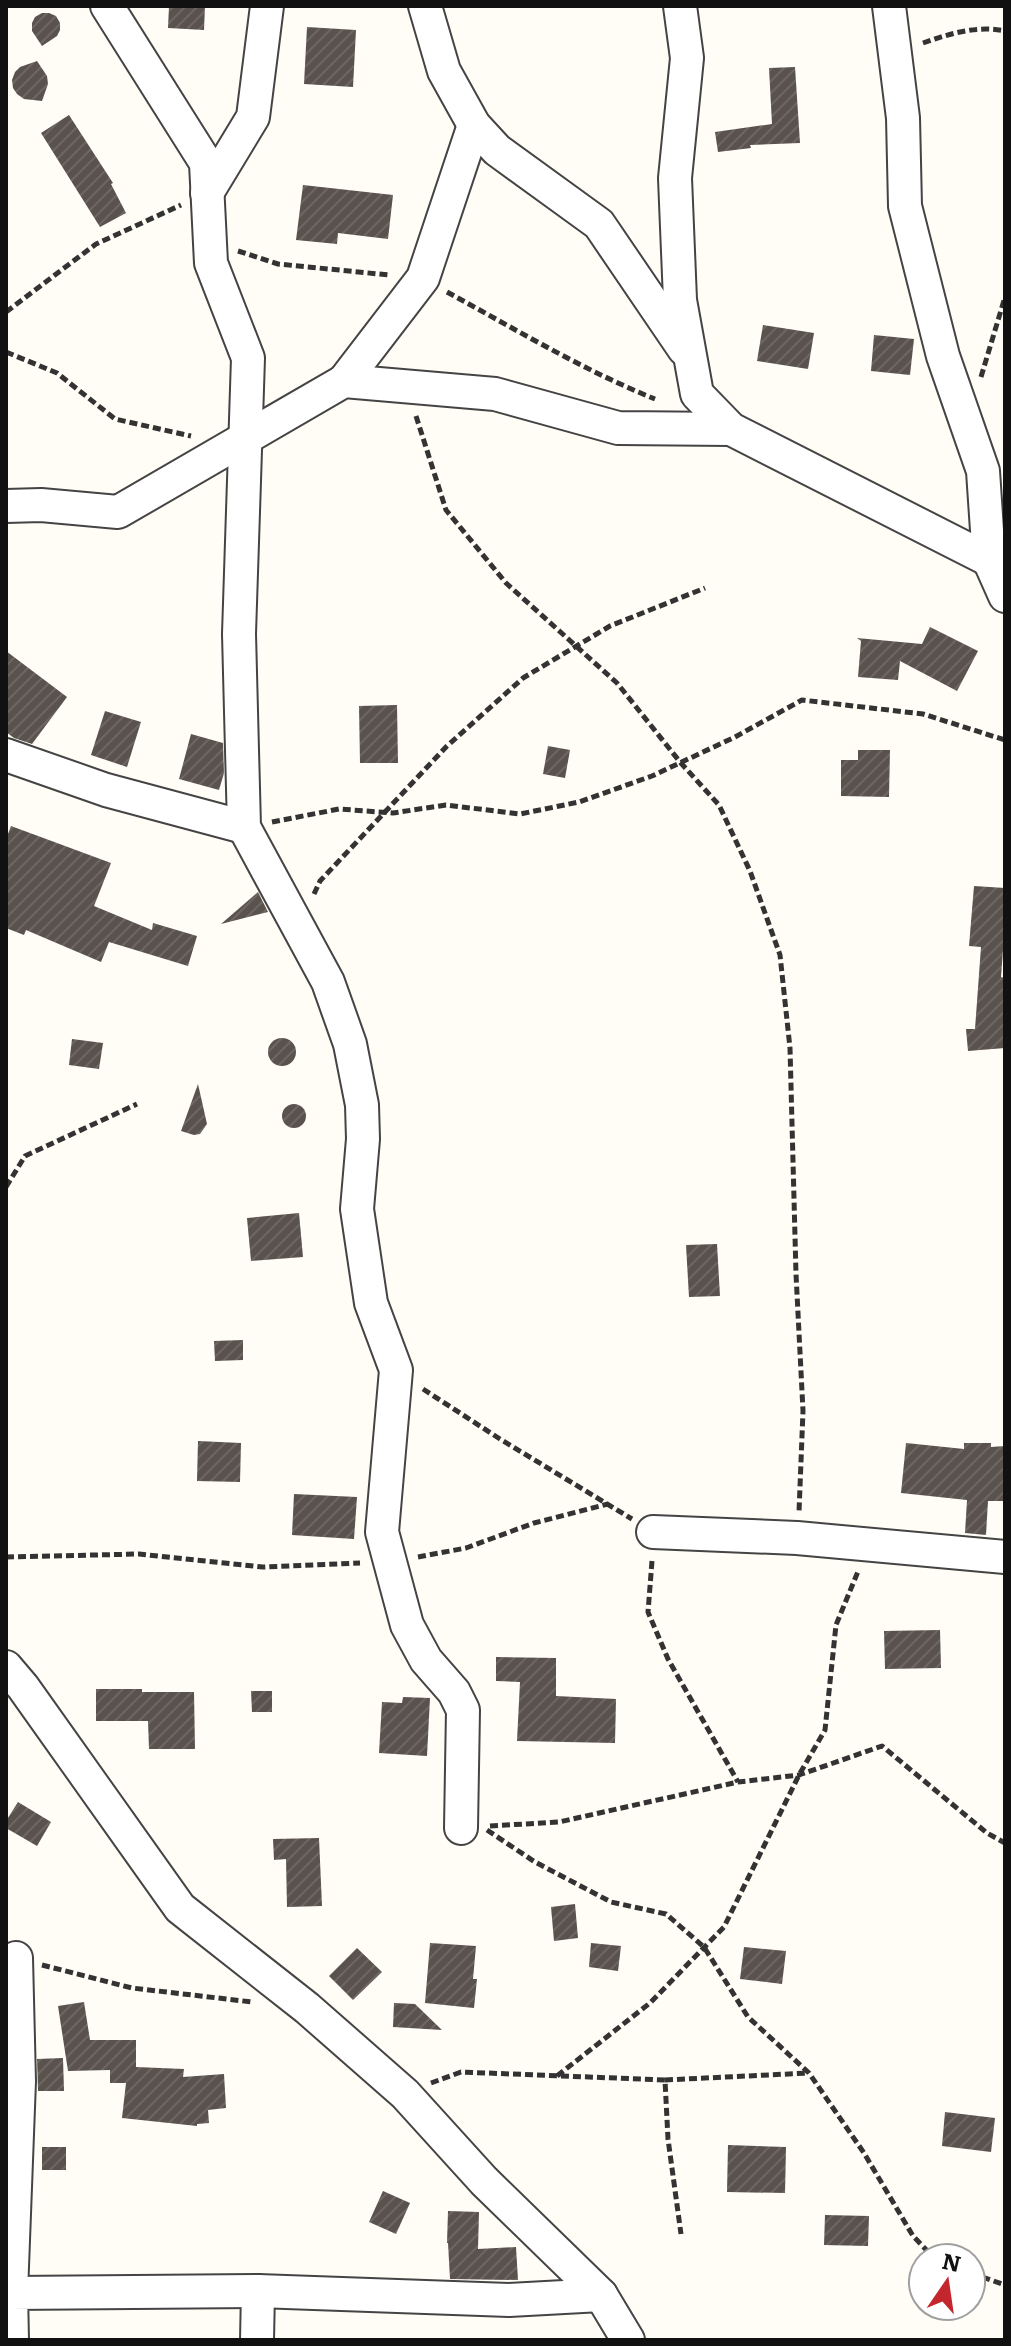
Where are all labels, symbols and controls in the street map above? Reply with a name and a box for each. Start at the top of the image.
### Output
north arrow [907,2242,987,2322]
text: N [939,2243,965,2279]

